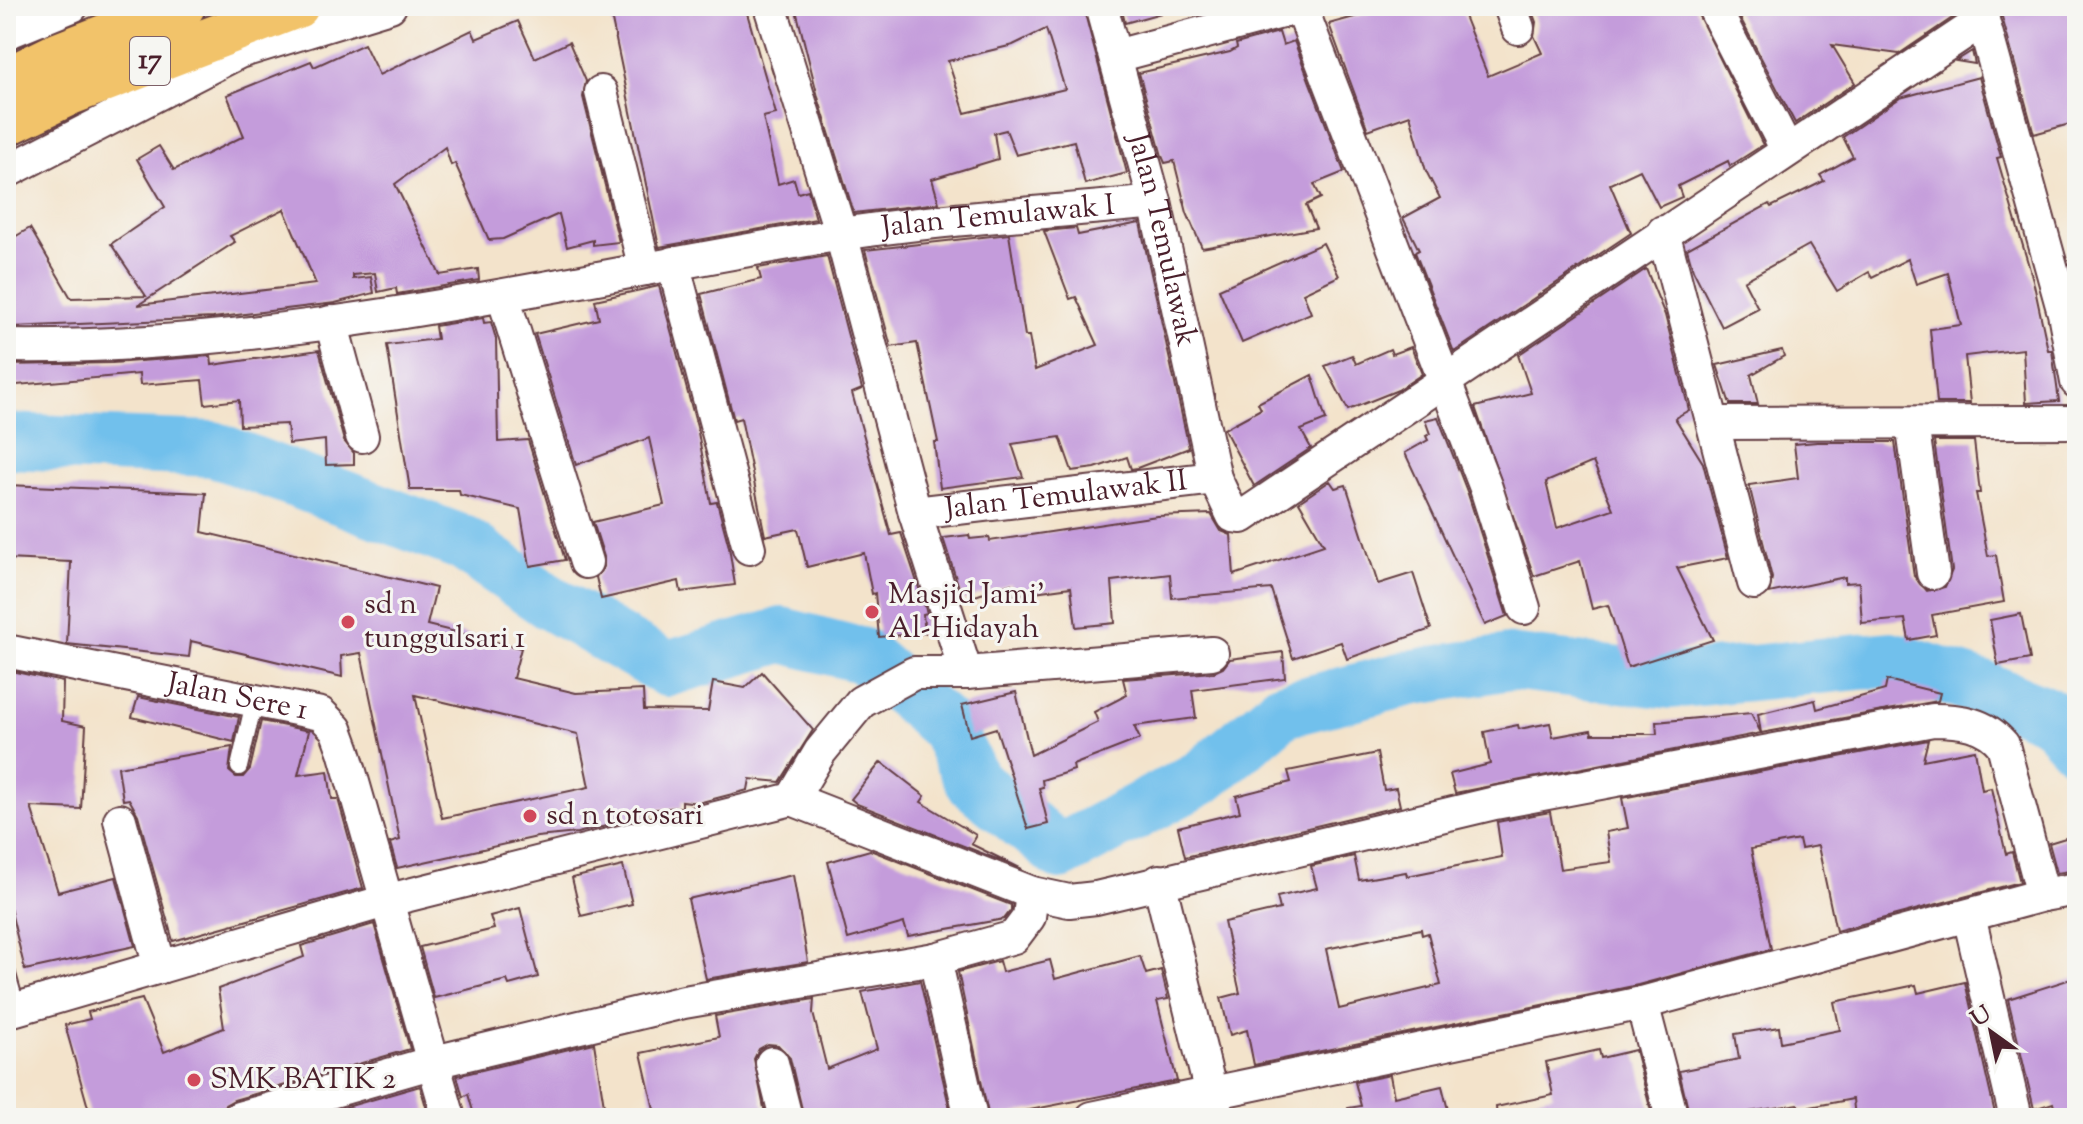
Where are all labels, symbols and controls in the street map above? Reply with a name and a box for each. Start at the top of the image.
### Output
road number: 17 [130,37,170,85]
street label: Jalan Temulawak [1115,127,1207,351]
street label: Jalan Temulawak I [877,185,1117,250]
street label: Jalan Temulawak II [940,460,1190,531]
place label: Masjid Jami' Al-Hidayah [888,574,1045,651]
place label: sd n tunggulsari 1 [364,584,525,661]
marker: Masjid Jami' Al-Hidayah [863,603,881,621]
marker: sd n tunggulsari 1 [339,613,357,631]
street label: Jalan Sere 1 [161,662,312,732]
place label: sd n totosari [546,795,703,838]
marker: sd n totosari [521,807,539,825]
north arrow [1951,992,2031,1072]
text: U [1966,999,1998,1036]
place label: SMK BATIK 2 [210,1059,396,1102]
marker: SMK BATIK 2 [185,1071,203,1089]

